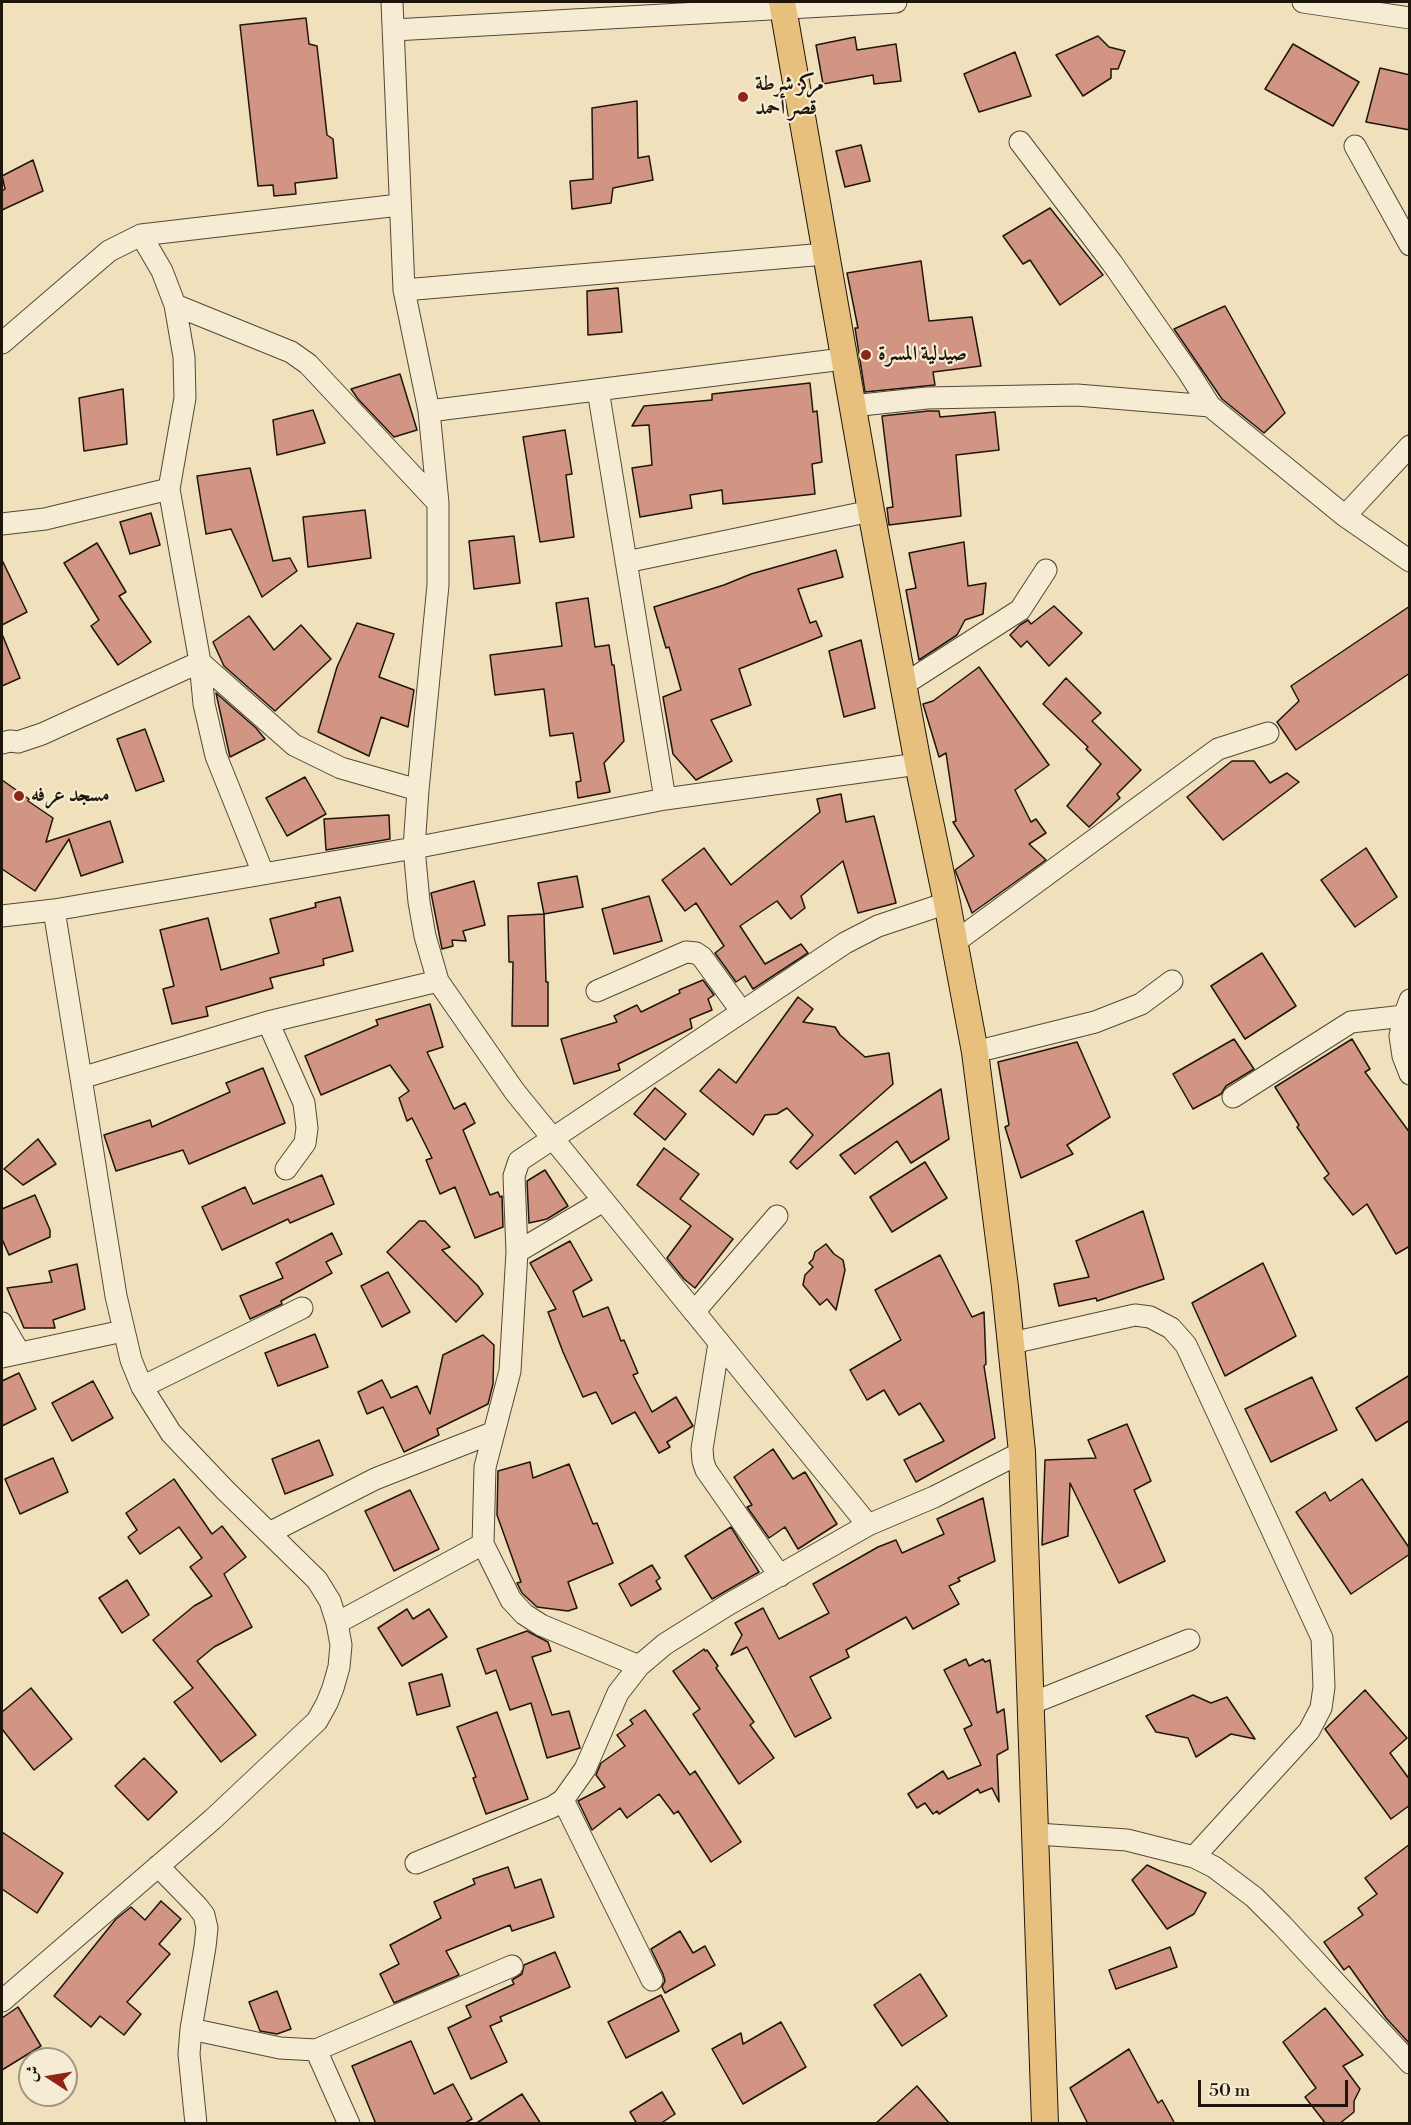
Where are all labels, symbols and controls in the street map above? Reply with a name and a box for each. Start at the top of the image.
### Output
place label: مركز شرطة قصر أحمد [755,72,824,122]
marker: مركز شرطة قصر أحمد [736,90,750,104]
place label: صيدلية المسرة [878,342,967,368]
marker: صيدلية المسرة [859,348,873,362]
place label: مسجد عرفه [31,783,110,809]
marker: مسجد عرفه [12,789,26,803]
north arrow [18,2047,78,2107]
text: ش [21,2064,44,2084]
scale bar [1201,2068,1351,2106]
text: 50 m [1209,2079,1250,2102]

